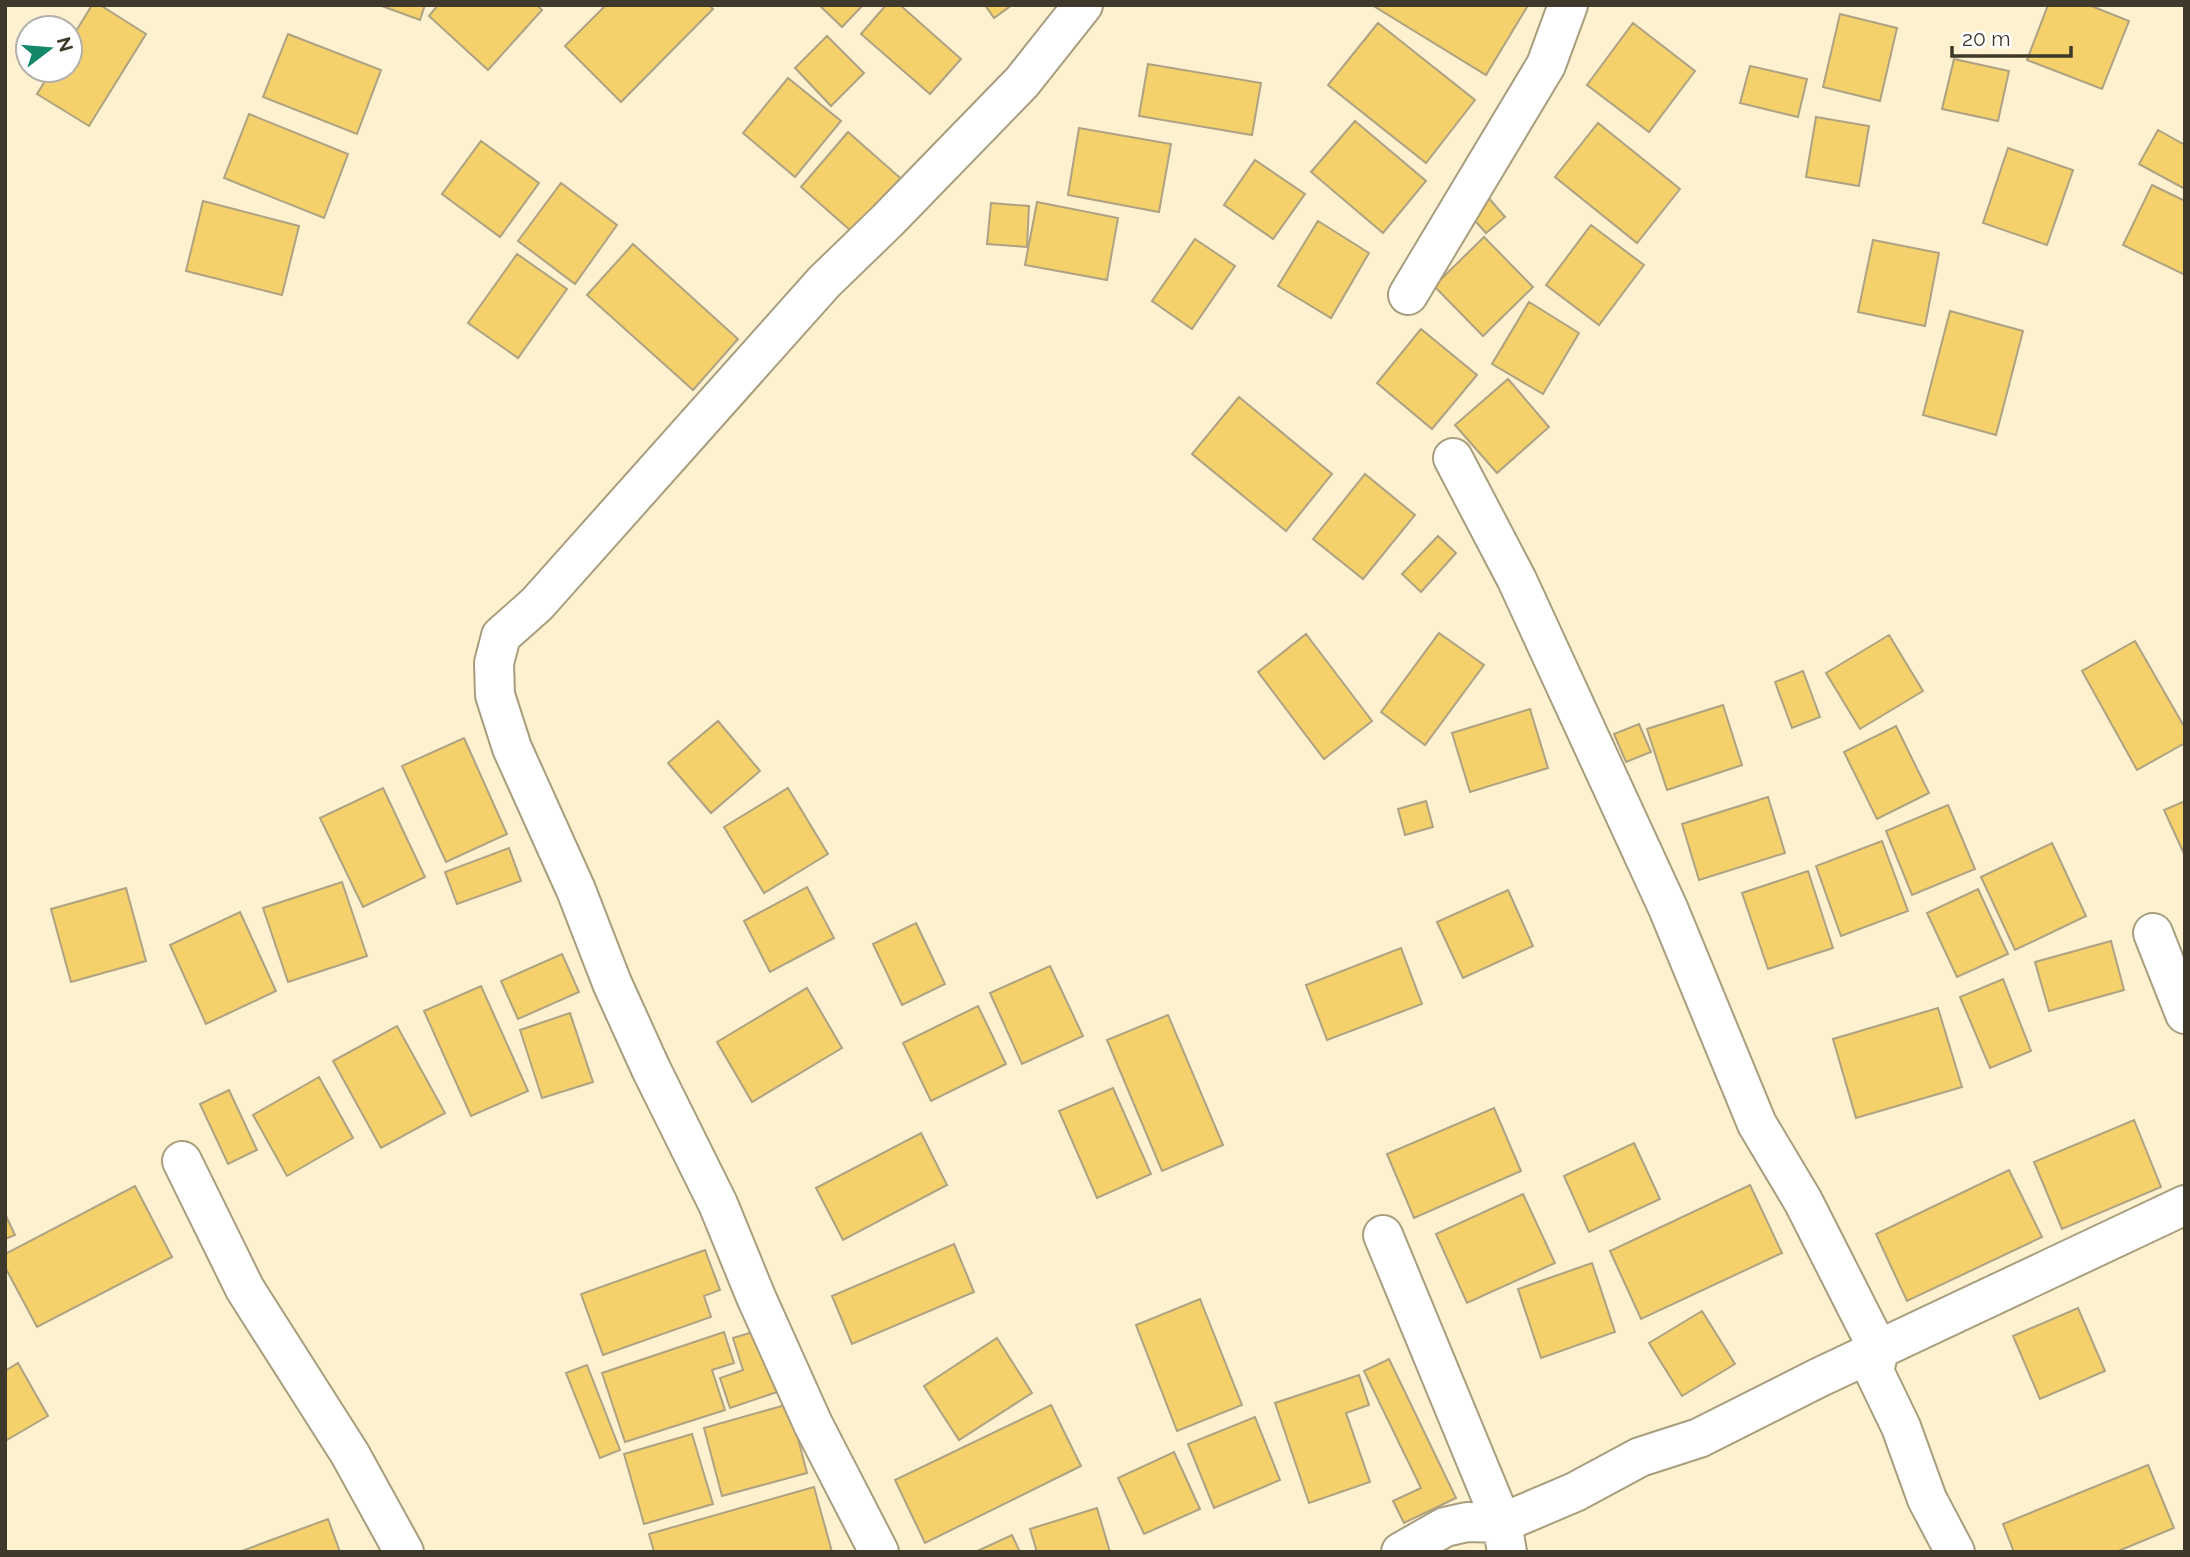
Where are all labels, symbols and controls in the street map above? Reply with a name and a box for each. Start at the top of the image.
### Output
north arrow [14,14,84,84]
scale bar [1952,14,2071,58]
text: 20 m [1962,26,2010,51]
text: N [53,34,78,54]

